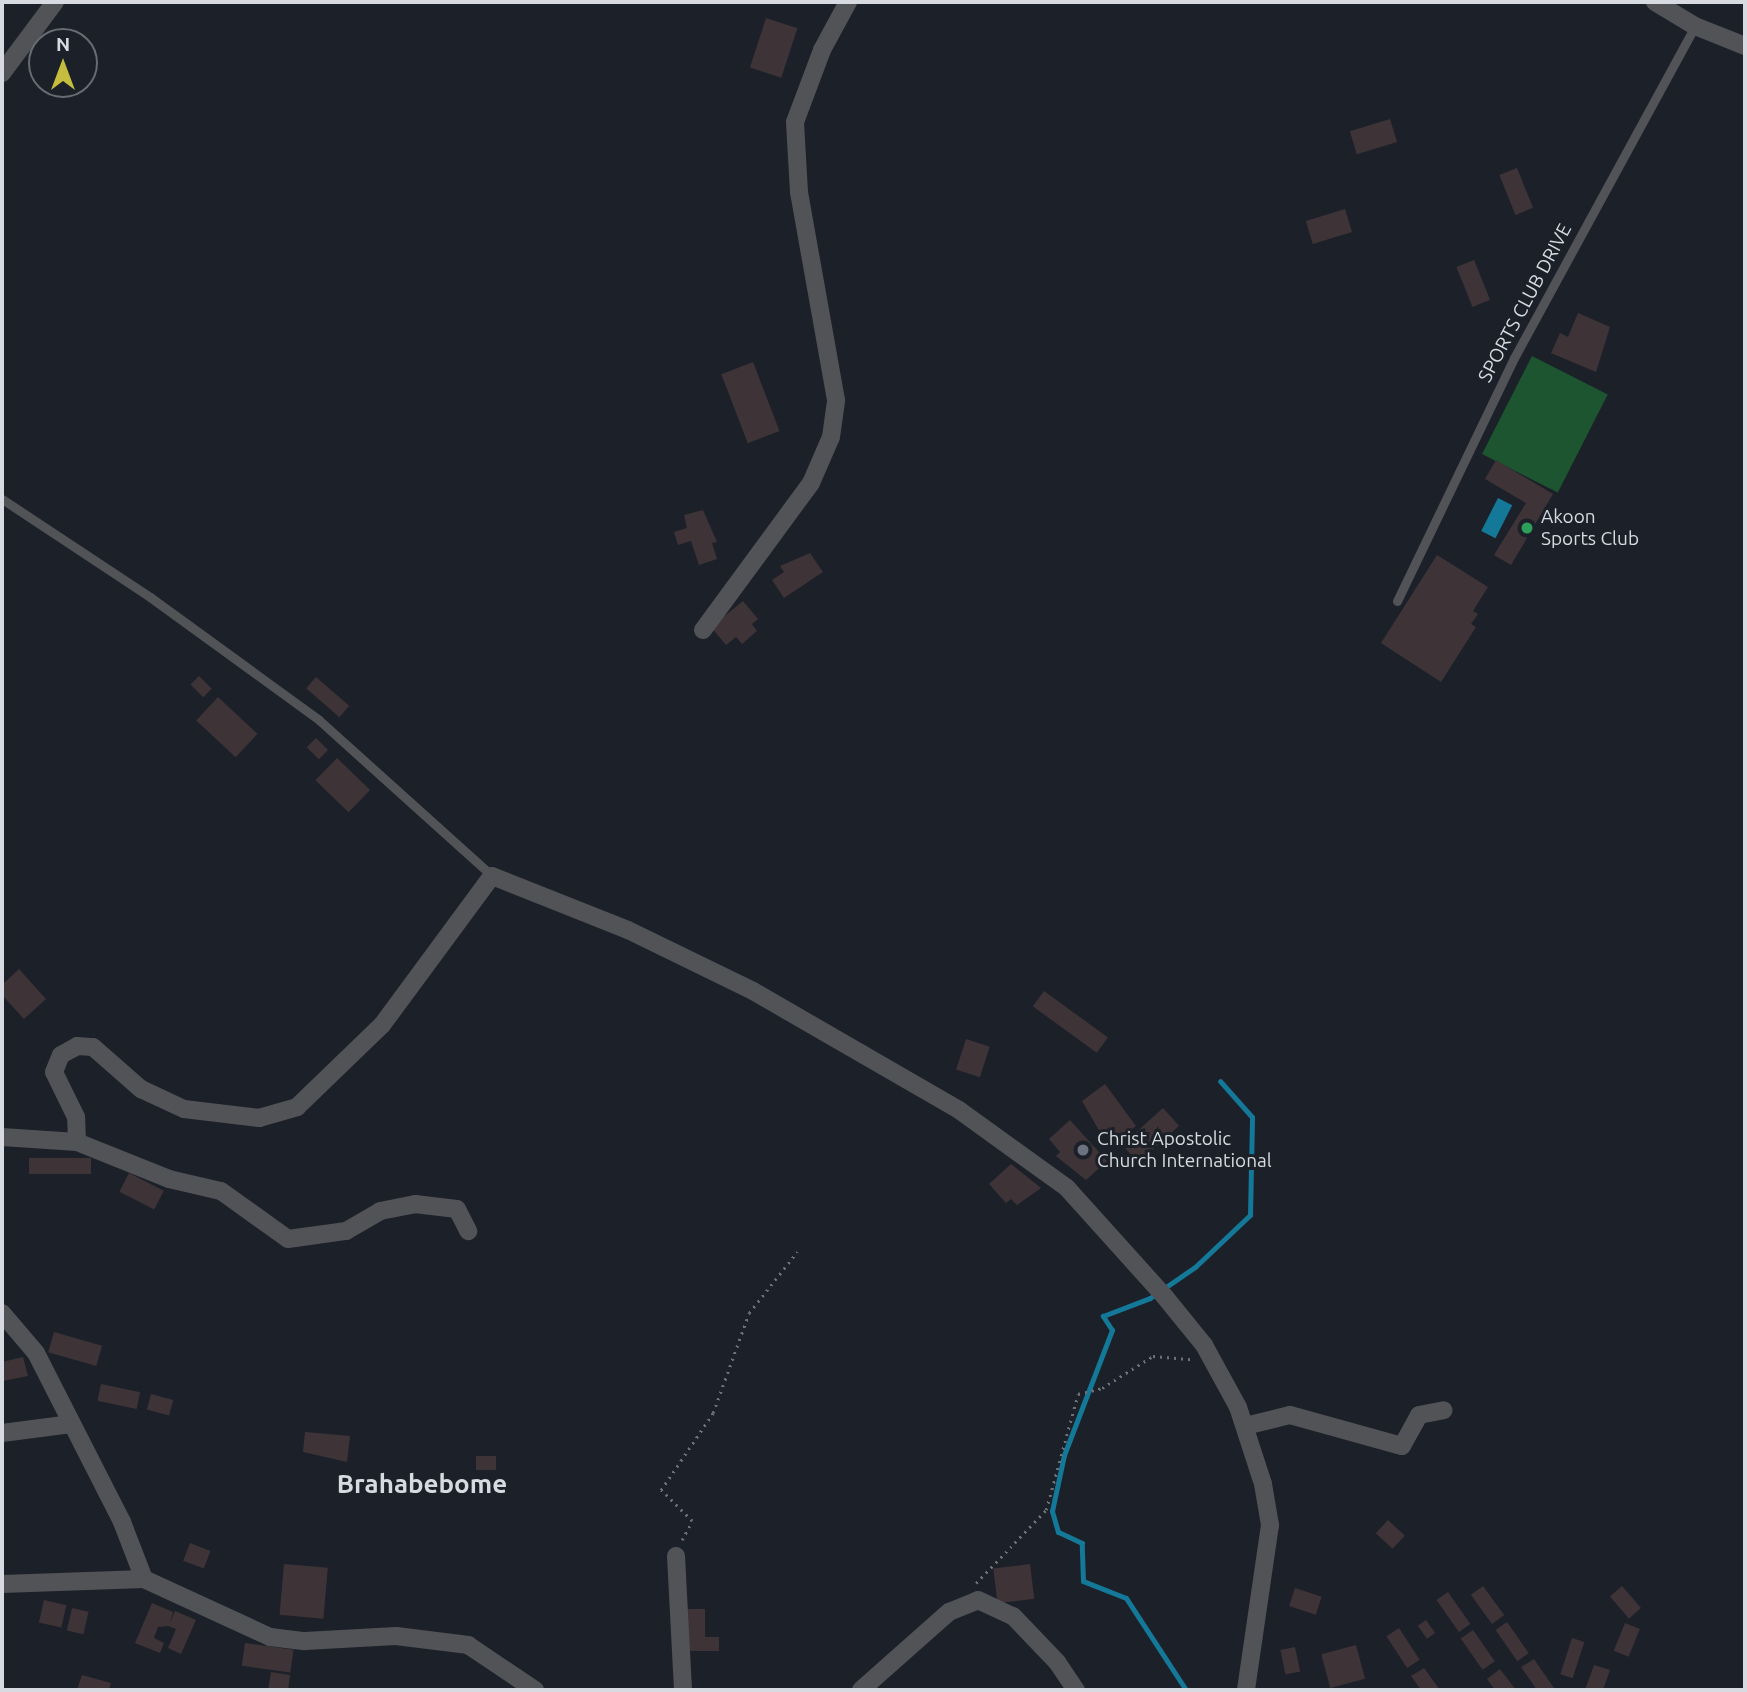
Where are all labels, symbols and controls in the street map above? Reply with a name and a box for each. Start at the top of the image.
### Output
north arrow [28,28,98,98]
text: N [56,33,70,55]
street label: SPORTS CLUB DRIVE [1474,220,1576,386]
place label: Akoon Sports Club [1541,506,1639,550]
marker: Akoon Sports Club [1519,520,1535,536]
place label: Christ Apostolic Church International [1097,1128,1272,1172]
marker: Christ Apostolic Church International [1075,1142,1091,1158]
district label: Brahabebome [337,1468,507,1500]

